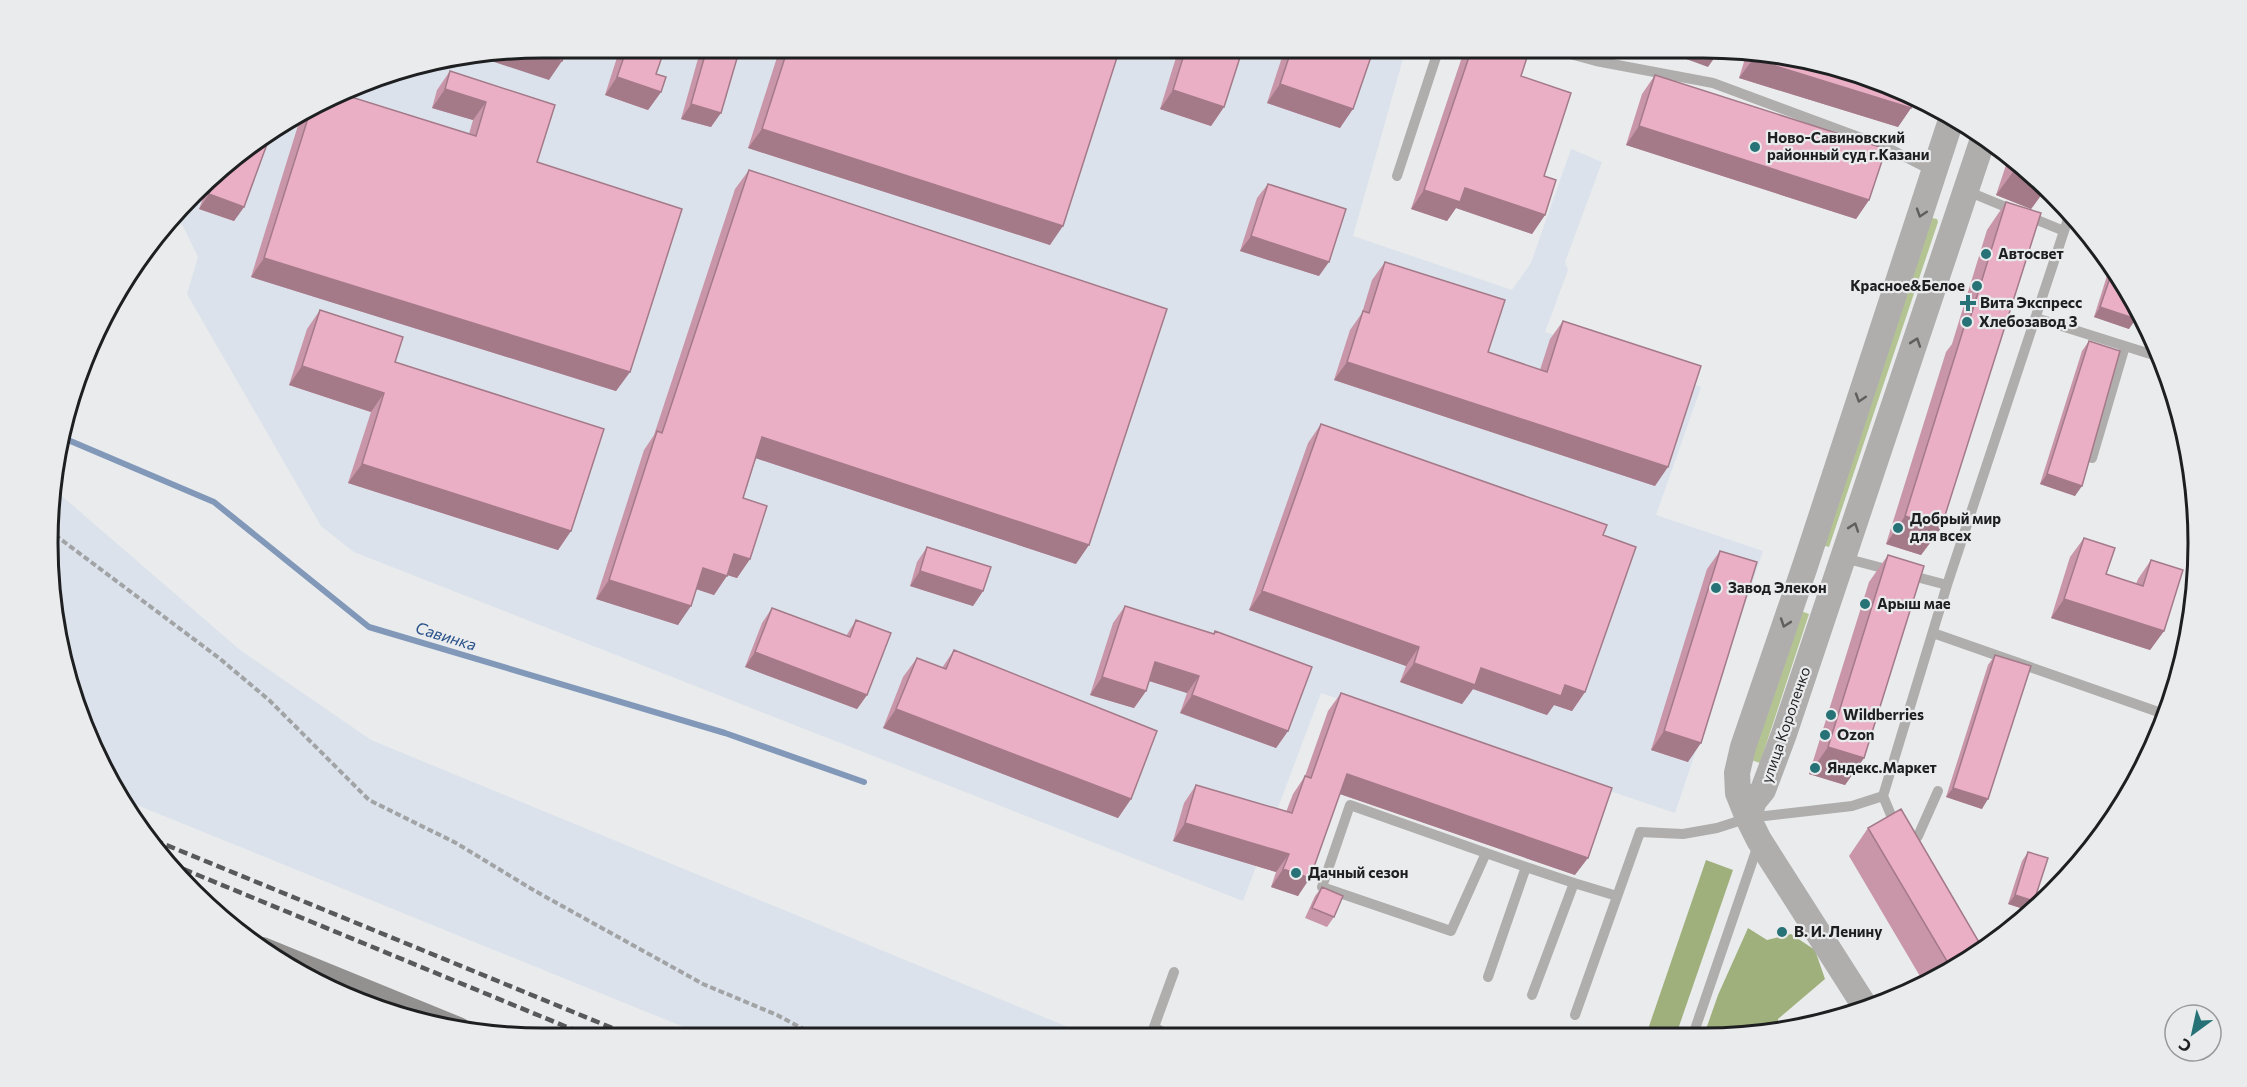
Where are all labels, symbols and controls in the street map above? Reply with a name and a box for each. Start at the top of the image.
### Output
place label: Ново-Савиновский районный суд г.Казани [1767,128,1929,163]
marker: Ново-Савиновский районный суд г.Казани [1748,140,1762,154]
one-way arrow [1916,207,1928,218]
place label: Автосвет [1998,244,2064,262]
marker: Автосвет [1979,247,1993,261]
place label: Красное&Белое [1850,276,1965,294]
marker: Красное&Белое [1970,279,1984,293]
place label: Вита Экспресс [1980,293,2082,311]
marker: Вита Экспресс [1961,296,1975,310]
place label: Хлебозавод 3 [1979,312,2078,330]
marker: Хлебозавод 3 [1960,315,1974,329]
one-way arrow [1909,337,1921,348]
one-way arrow [1854,392,1867,403]
place label: Добрый мир для всех [1910,509,2001,544]
marker: Добрый мир для всех [1891,521,1905,535]
one-way arrow [1847,522,1859,533]
place label: Завод Элекон [1728,578,1827,596]
marker: Завод Элекон [1709,581,1723,595]
place label: Арыш мае [1877,594,1951,612]
marker: Арыш мае [1858,597,1872,611]
water label: Савинка [413,617,479,654]
one-way arrow [1780,617,1793,628]
street label: улица Короленко [1757,664,1813,785]
place label: Wildberries [1843,705,1924,723]
marker: Wildberries [1824,708,1838,722]
place label: Ozon [1837,725,1875,743]
marker: Ozon [1818,728,1832,742]
place label: Яндекс.Маркет [1827,758,1937,776]
marker: Яндекс.Маркет [1808,761,1822,775]
place label: Дачный сезон [1308,863,1408,881]
marker: Дачный сезон [1289,866,1303,880]
place label: В. И. Ленину [1794,922,1883,940]
marker: В. И. Ленину [1775,925,1789,939]
north arrow [2163,1003,2223,1063]
text: С [2175,1035,2194,1057]

